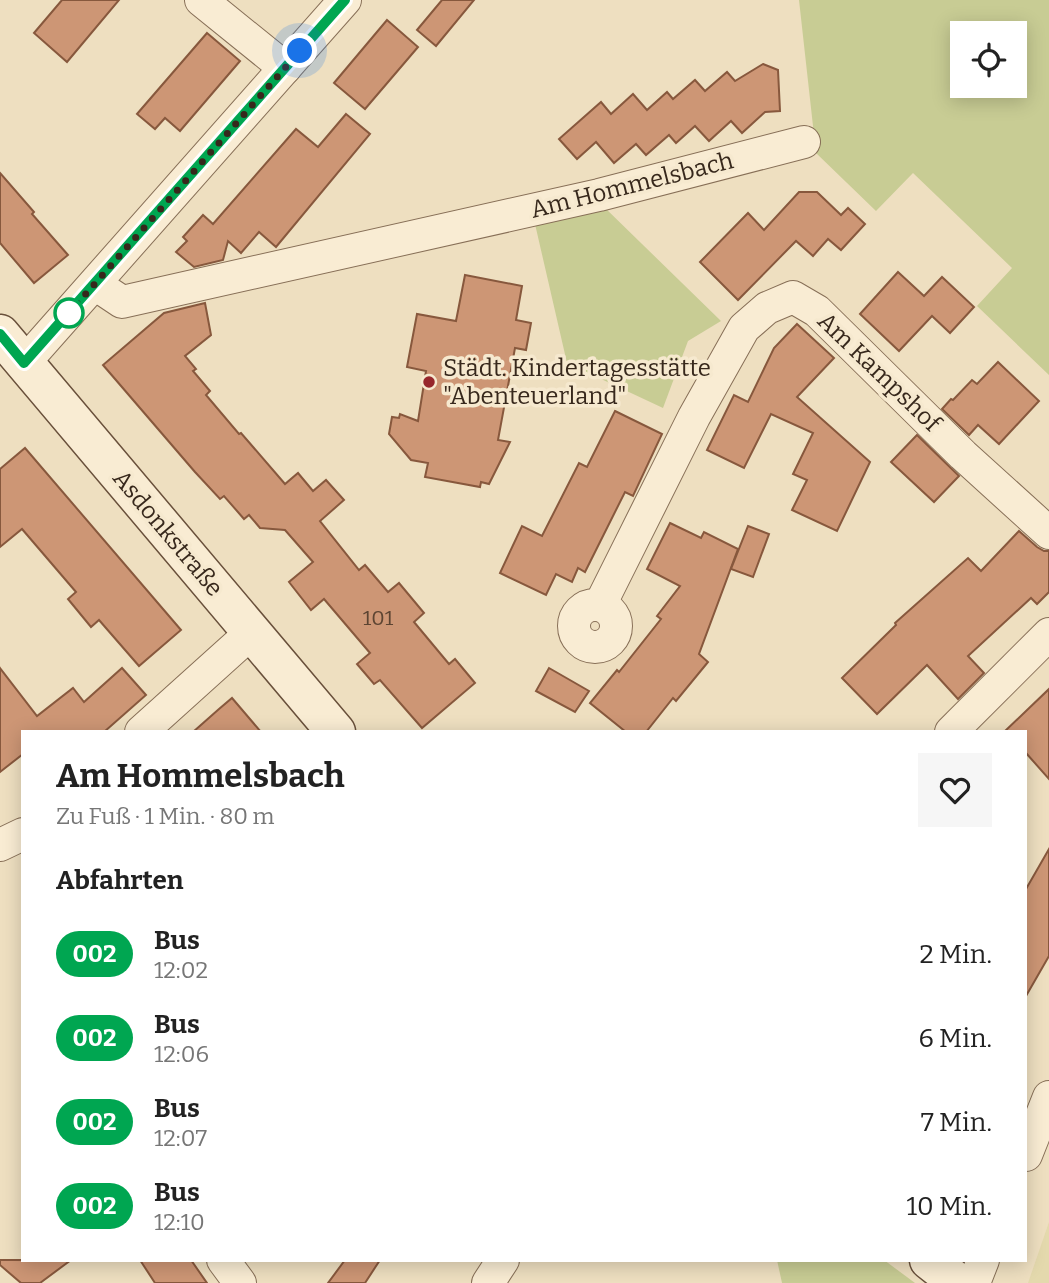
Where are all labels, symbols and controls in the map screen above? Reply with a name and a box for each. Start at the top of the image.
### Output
map controls [950,21,1027,98]
button: locate [950,21,1027,98]
your location [282,33,317,68]
street label: Am Hommelsbach [528,146,736,224]
unlabelled marker [54,298,84,328]
street label: Am Kampshof [812,307,947,438]
place label: Städt. Kindertagesstätte "Abenteuerland" [443,354,711,410]
marker: Städt. Kindertagesstätte "Abenteuerland" [421,374,437,390]
street label: Asdonkstraße [107,464,229,602]
house number: 101 [363,605,394,631]
button: heart [918,753,992,827]
text: Am Hommelsbach [56,756,345,796]
text: Zu Fuß · 1 Min. · 80 m [56,802,275,830]
text: Abfahrten [56,865,183,896]
text: Bus [154,925,200,956]
text: 2 Min. [920,939,992,970]
text: 002 [73,940,117,968]
text: 12:02 [154,956,208,984]
text: Bus [154,1009,200,1040]
text: 6 Min. [919,1023,992,1054]
text: 002 [73,1024,117,1052]
text: 12:06 [154,1040,209,1068]
text: Bus [154,1093,200,1124]
text: 7 Min. [921,1107,992,1138]
text: 002 [73,1108,117,1136]
text: 12:07 [154,1124,207,1152]
text: Bus [154,1177,200,1208]
text: 10 Min. [907,1191,992,1222]
text: 002 [73,1192,117,1220]
text: 12:10 [154,1208,205,1236]

